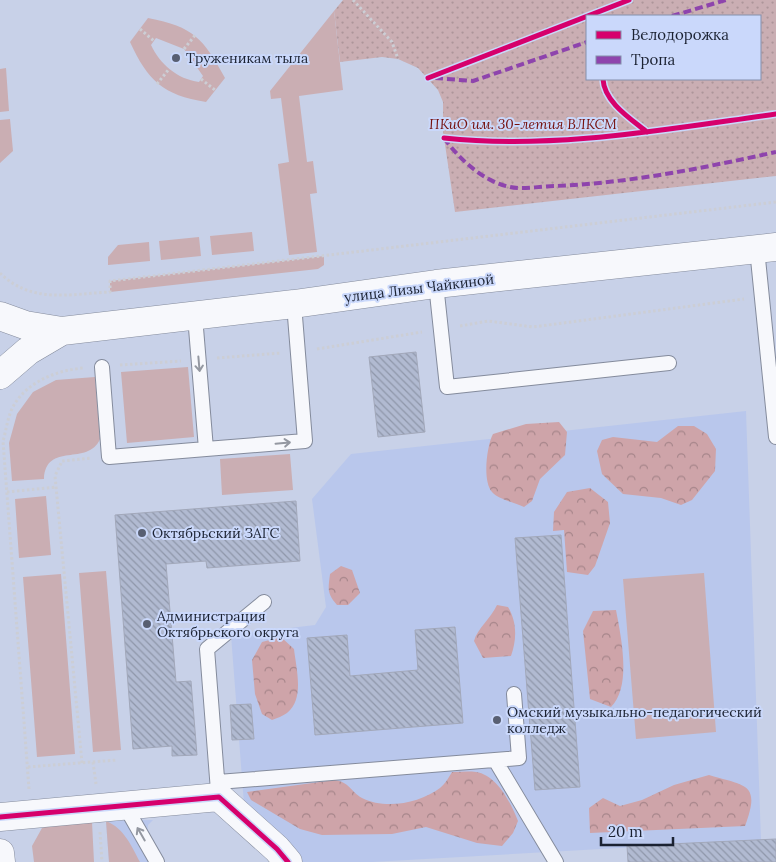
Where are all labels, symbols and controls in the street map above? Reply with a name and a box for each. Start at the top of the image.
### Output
legend [586,15,761,80]
text: Велодорожка [631,25,729,44]
place label: Труженикам тыла [186,49,308,67]
text: Тропа [631,50,676,69]
marker: Труженикам тыла [170,52,182,64]
park label: ПКиО им. 30-летия ВЛКСМ [429,115,617,133]
street label: улица Лизы Чайкиной [343,270,495,306]
one-way arrow [194,356,204,372]
one-way arrow [275,438,291,448]
place label: Октябрьский ЗАГС [152,524,279,542]
marker: Октябрьский ЗАГС [136,527,148,539]
place label: Администрация Октябрьского округа [156,607,299,641]
marker: Администрация Октябрьского округа [141,618,153,630]
place label: Омский музыкально-педагогический колледж [507,703,762,737]
marker: Омский музыкально-педагогический колледж [491,714,503,726]
scale bar [601,814,674,846]
text: 20 m [608,822,643,841]
one-way arrow [136,827,146,842]

